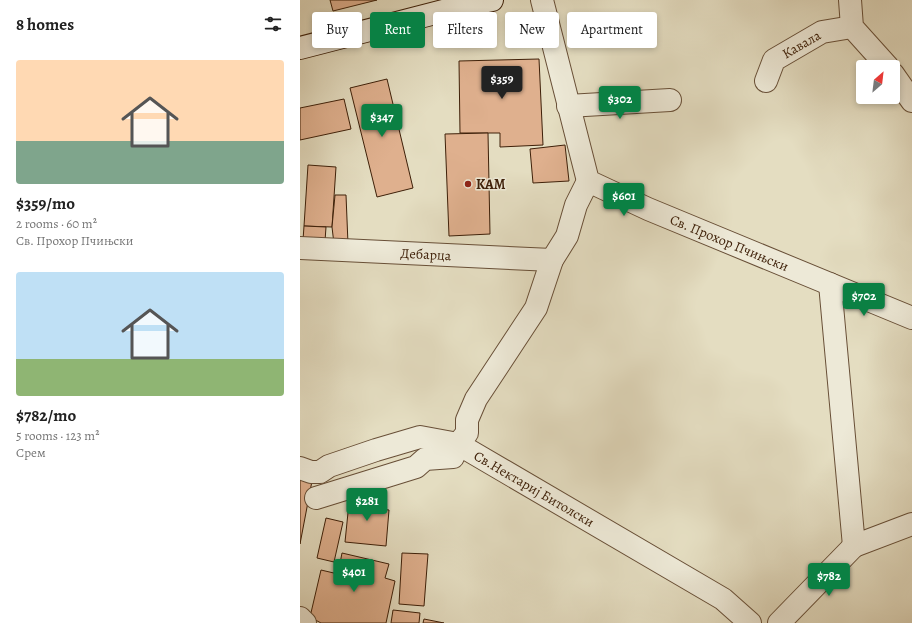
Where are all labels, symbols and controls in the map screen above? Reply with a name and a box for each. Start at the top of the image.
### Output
chip: Buy [312,12,362,48]
chip: Rent [370,12,425,48]
chip: Filters [433,12,497,48]
chip: New [505,12,559,48]
chip: Apartment [567,12,657,48]
text: 8 homes [16,13,74,36]
icon: filters [262,13,284,35]
street label: Кавала [779,26,825,63]
north arrow [856,60,900,104]
map controls [856,60,900,104]
pin: $359 [478,66,526,100]
text: $359 [490,70,514,87]
icon: home [114,86,186,158]
pin: $302 [596,86,644,120]
text: $302 [608,90,632,107]
pin: $347 [358,104,406,138]
text: $347 [370,108,394,125]
place label: KAM [476,175,506,194]
marker: KAM [463,179,473,189]
pin: $601 [600,183,648,217]
text: $601 [612,187,636,204]
text: $359/mo [16,192,75,215]
street label: Св. Прохор Пчињски [667,210,791,276]
text: 2 rooms · 60 m² [16,215,97,232]
text: Св. Прохор Пчињски [16,232,133,249]
street label: Дебарца [400,244,452,265]
pin: $702 [840,283,888,317]
text: $702 [852,287,876,304]
icon: home [114,298,186,370]
text: $782/mo [16,404,76,427]
text: 5 rooms · 123 m² [16,427,99,444]
text: Срем [16,444,46,461]
street label: Св.Нектариј Битолски [470,446,598,532]
pin: $281 [343,488,391,522]
text: $281 [355,492,379,509]
pin: $401 [330,559,378,593]
text: $401 [342,563,366,580]
pin: $782 [805,563,853,597]
text: $782 [817,567,841,584]

